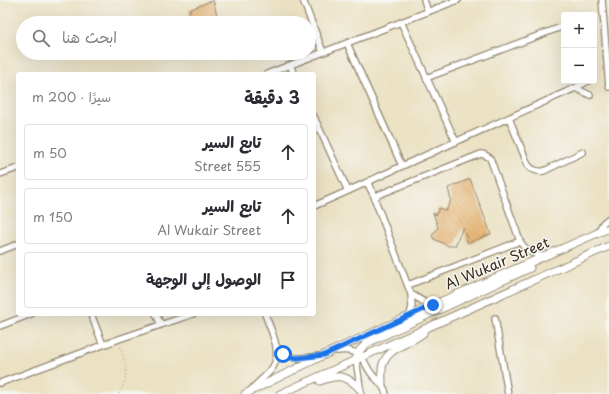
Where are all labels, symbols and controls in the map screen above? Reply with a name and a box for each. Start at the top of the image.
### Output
map controls [561,12,597,84]
button: + [561,12,597,48]
search box [16,16,316,60]
text: ابحث هنا [62,25,117,48]
icon: search [30,27,52,49]
button: − [561,48,597,84]
text: 3 دقيقة [244,84,300,110]
text: سيرًا · 200 m [32,87,111,106]
text: تابع السير [203,130,261,153]
icon: ahead [277,141,299,163]
text: 50 m [33,143,67,162]
text: Street 555 [194,156,261,175]
text: تابع السير [203,194,261,217]
icon: ahead [277,205,299,227]
text: 150 m [33,207,73,226]
text: Al Wukair Street [157,220,261,239]
street label: Al Wukair Street [442,231,553,294]
text: الوصول إلى الوجهة [146,267,261,290]
icon: arrive [277,269,299,291]
route end [424,296,442,314]
route start [274,345,292,363]

